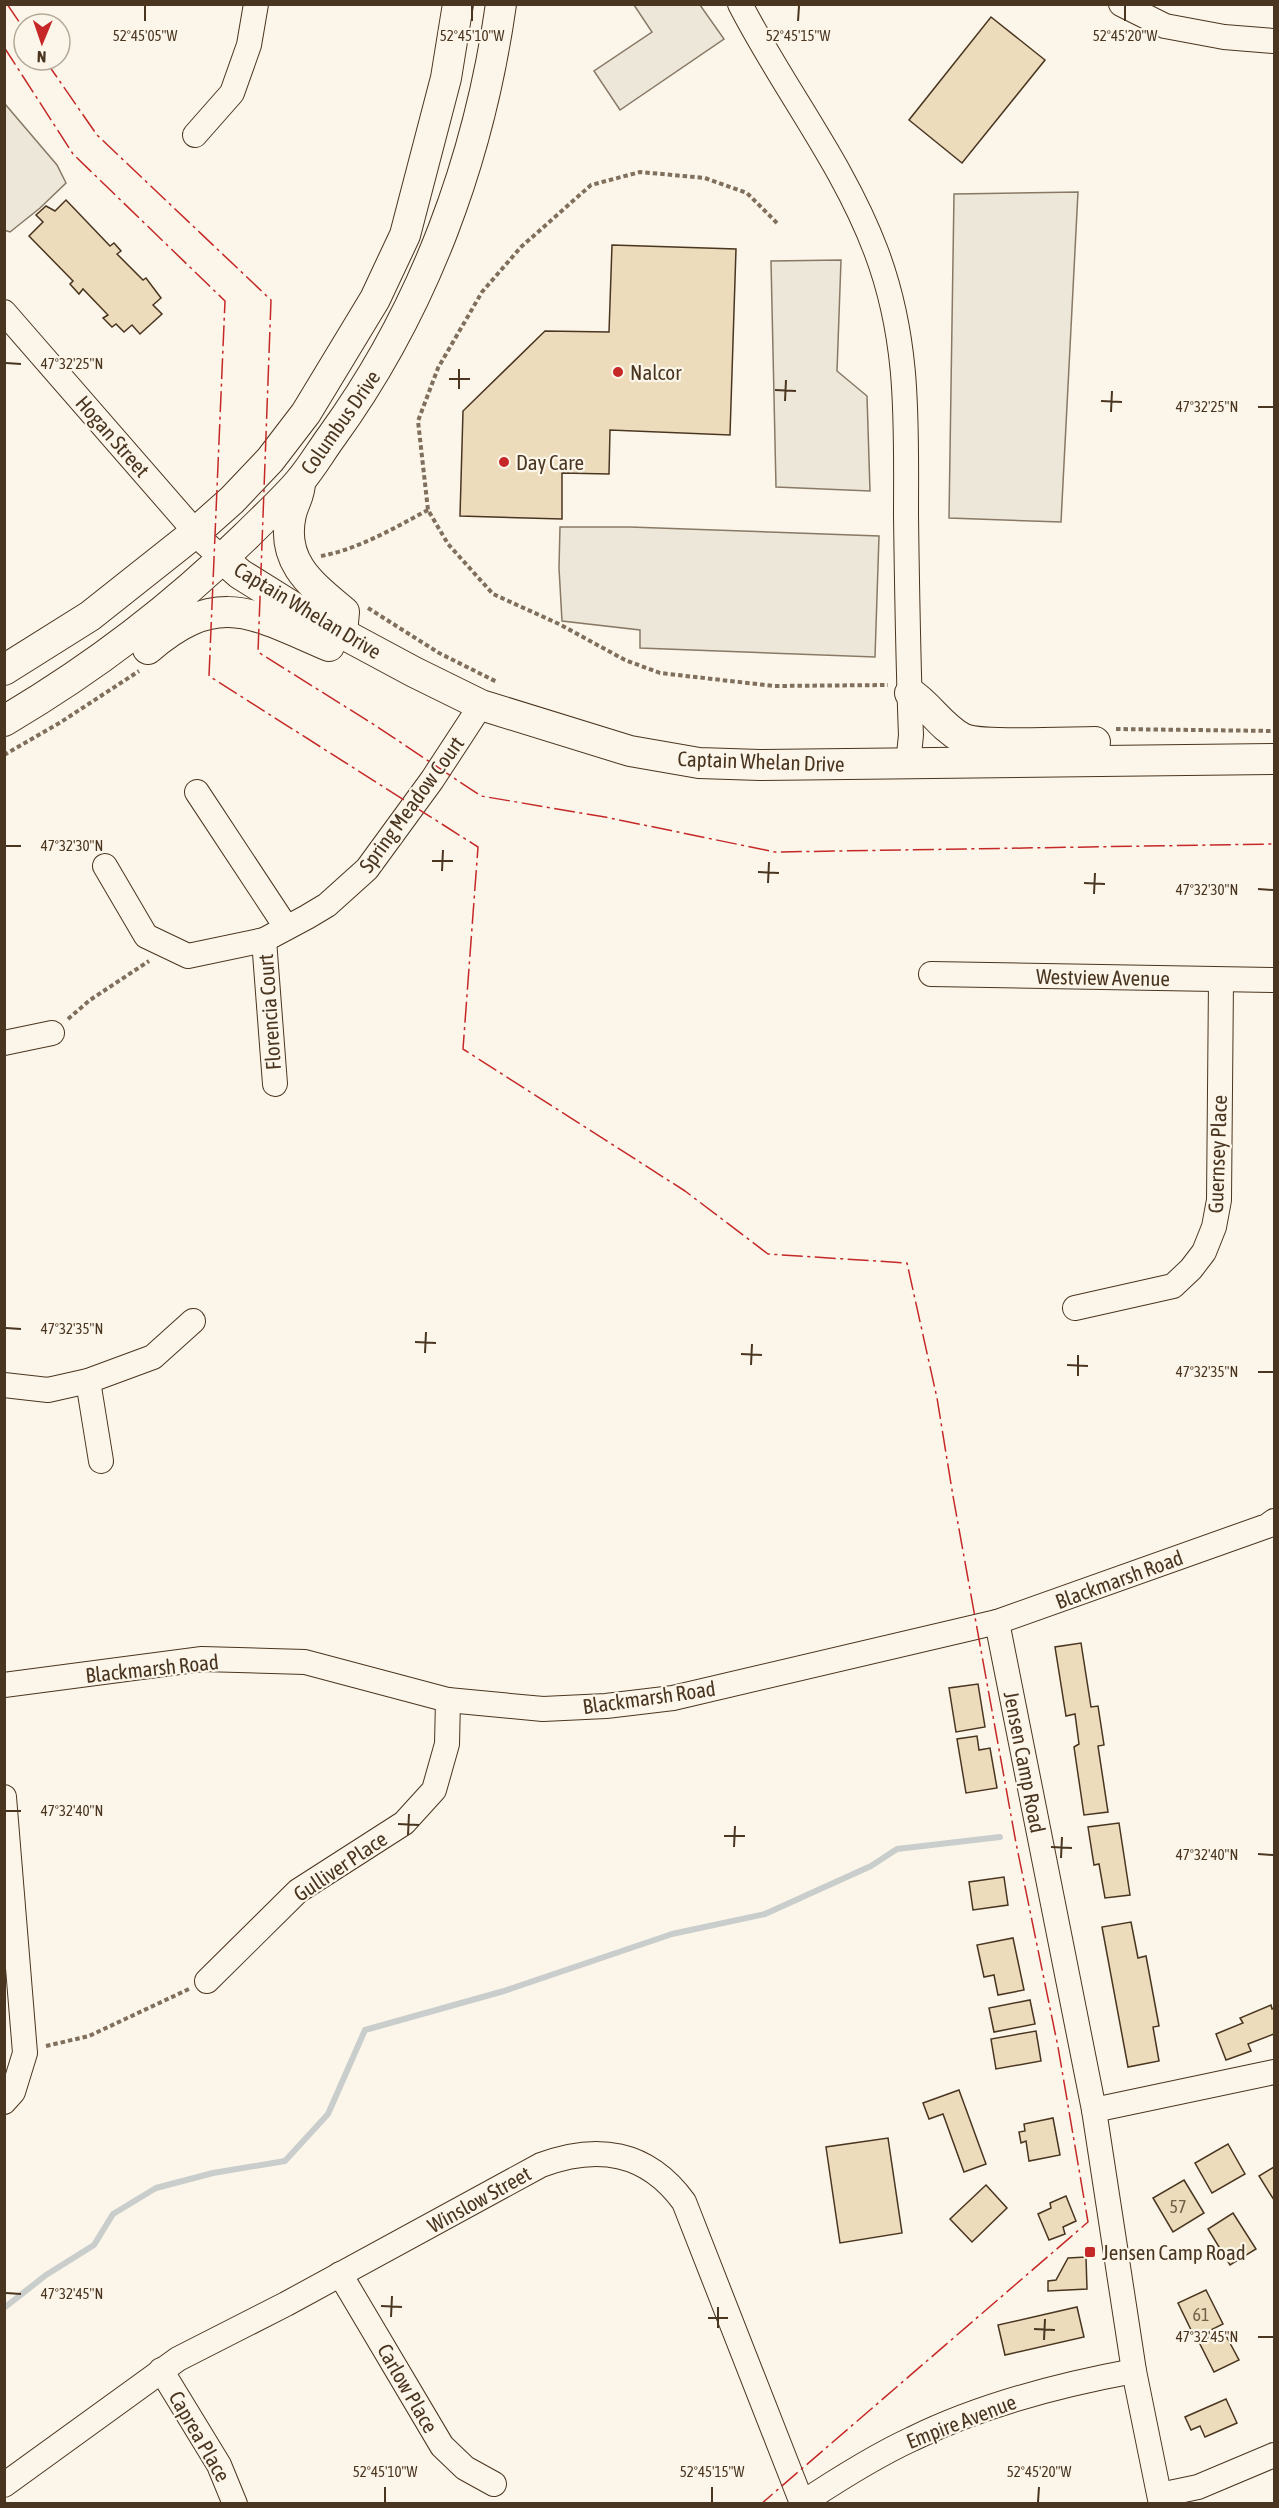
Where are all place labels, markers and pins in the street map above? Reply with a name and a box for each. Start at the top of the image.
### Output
place label: Nalcor [630,360,682,384]
marker: Nalcor [611,365,625,379]
place label: Day Care [516,450,584,474]
marker: Day Care [497,455,511,469]
place label: Jensen Camp Road [1102,2240,1246,2264]
marker: Jensen Camp Road [1083,2245,1097,2259]

